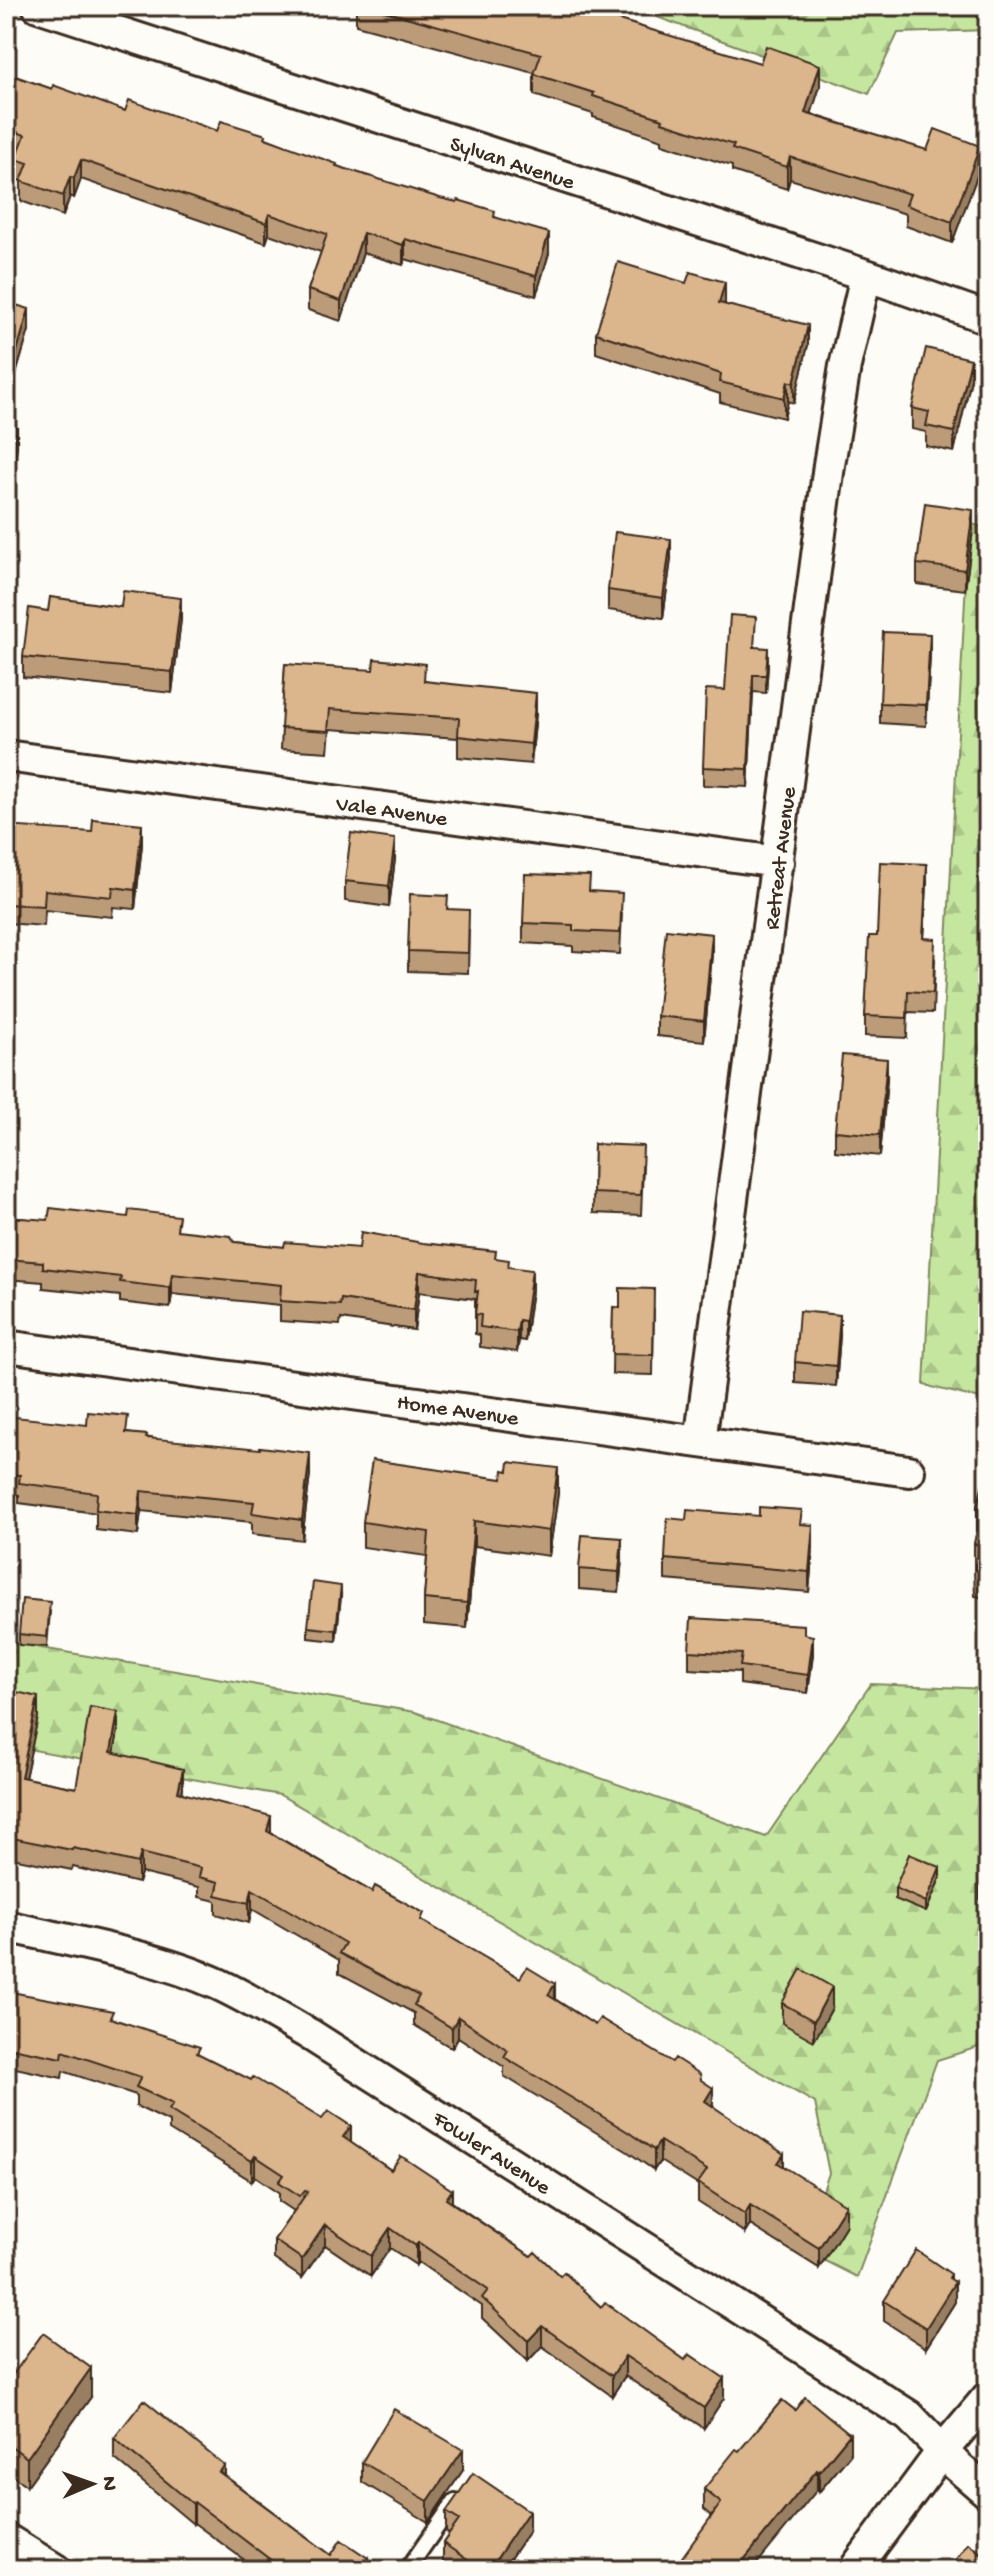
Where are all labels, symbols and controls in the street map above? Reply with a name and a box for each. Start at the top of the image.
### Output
street label: Sylvan Avenue [446,132,578,197]
street label: Retreat Avenue [760,785,804,931]
street label: Vale Avenue [333,792,449,834]
street label: Home Avenue [395,1391,520,1433]
street label: Fowler Avenue [426,2106,555,2202]
north arrow [52,2444,132,2524]
text: N [95,2476,121,2491]

